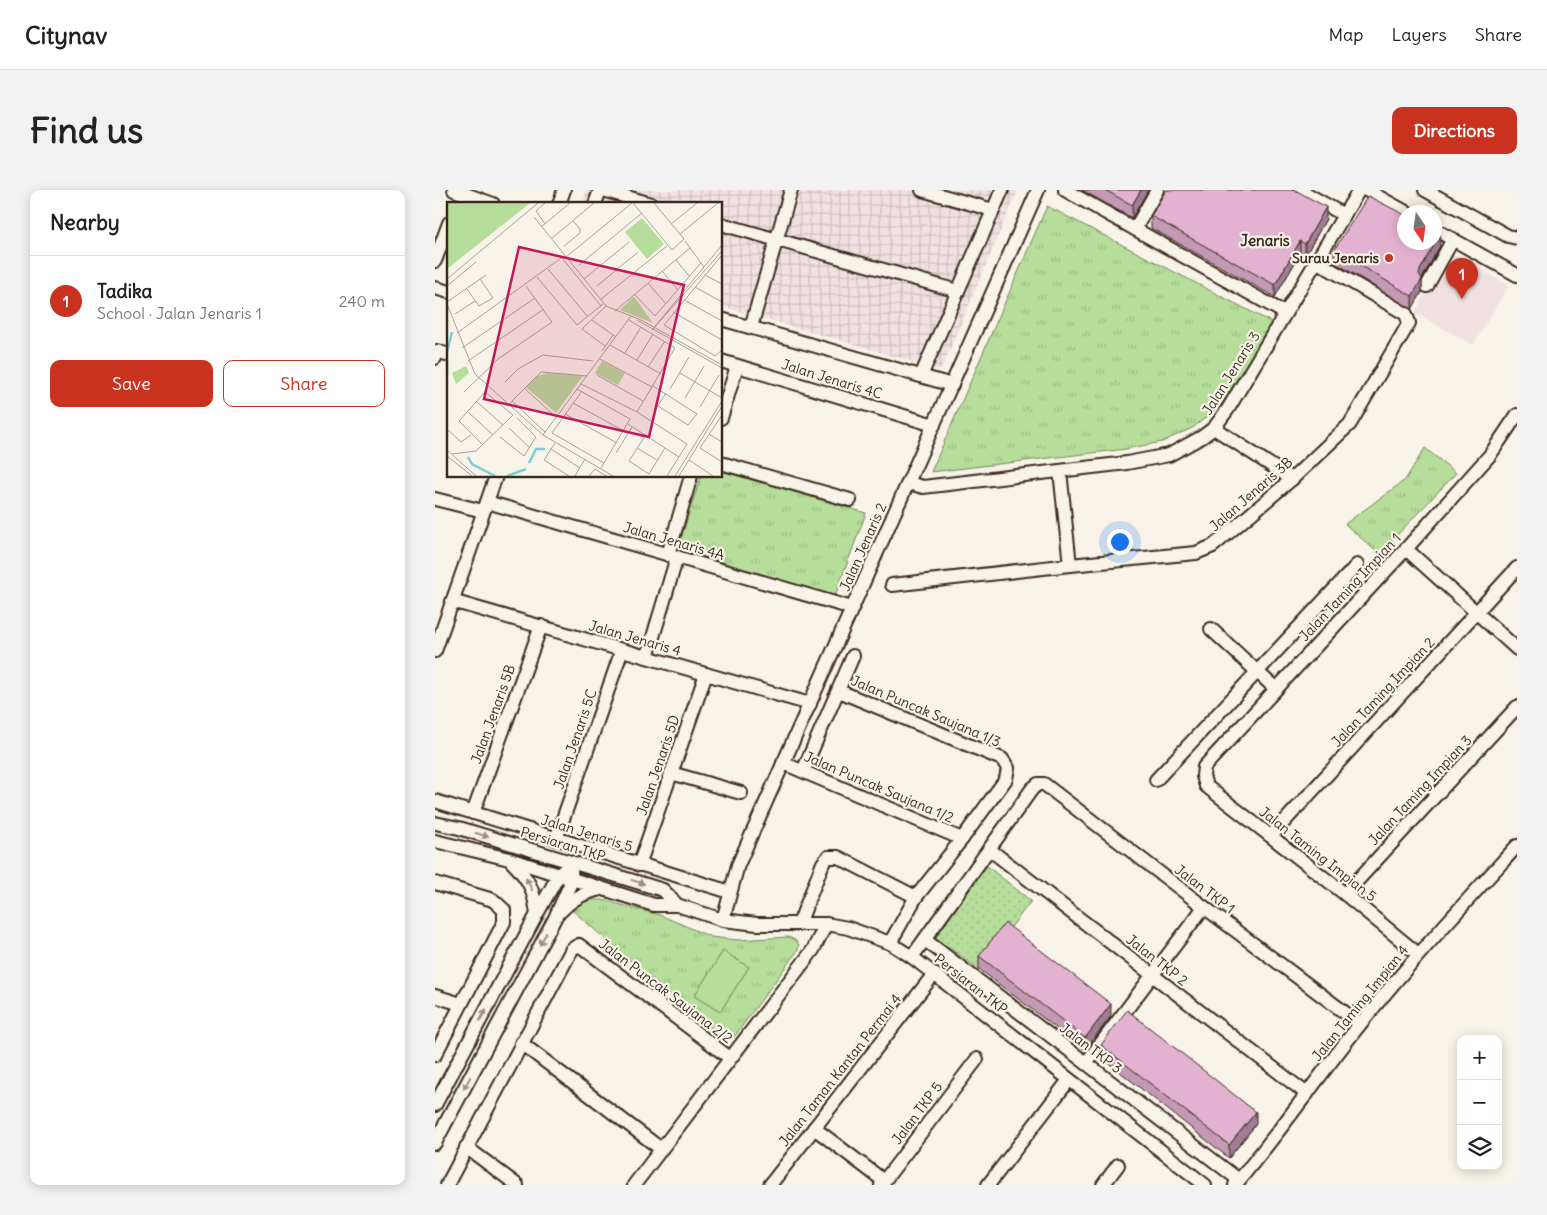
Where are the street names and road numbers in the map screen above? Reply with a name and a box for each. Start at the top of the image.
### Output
street label: Jalan Jenaris 3 [1198,328,1264,418]
street label: Jalan Jenaris 4C [780,355,884,403]
street label: Jalan Jenaris 3B [1206,453,1296,535]
street label: Jalan Jenaris 2 [836,500,891,594]
street label: Jalan Jenaris 4A [622,518,726,564]
street label: Jalan Taming Impian 1 [1295,529,1405,645]
street label: Jalan Jenaris 4 [587,616,683,660]
street label: Jalan Taming Impian 2 [1328,633,1439,751]
street label: Jalan Jenaris 5B [467,662,519,766]
street label: Jalan Puncak Saujana 1/3 [848,671,1004,751]
street label: Jalan Jenaris 5C [550,687,600,791]
street label: Jalan Jenaris 5D [632,712,684,818]
street label: Jalan Taming Impian 3 [1364,731,1476,849]
street label: Jalan Puncak Saujana 1/2 [802,747,957,827]
street label: Jalan Taming Impian 5 [1256,803,1380,905]
street label: Jalan Jenaris 5 [539,811,635,855]
street label: Persiaran TKP [518,823,608,865]
street label: Jalan TKP 1 [1171,860,1239,918]
street label: Jalan TKP 2 [1123,930,1192,990]
street label: Jalan Puncak Saujana 2/2 [596,935,737,1047]
street label: Jalan Taming Impian 4 [1308,942,1412,1064]
street label: Persiaran TKP [931,950,1011,1018]
street label: Jalan Taman Kantan Permai 4 [775,990,905,1150]
street label: Jalan TKP 3 [1056,1019,1126,1077]
street label: Jalan TKP 5 [888,1078,946,1148]

